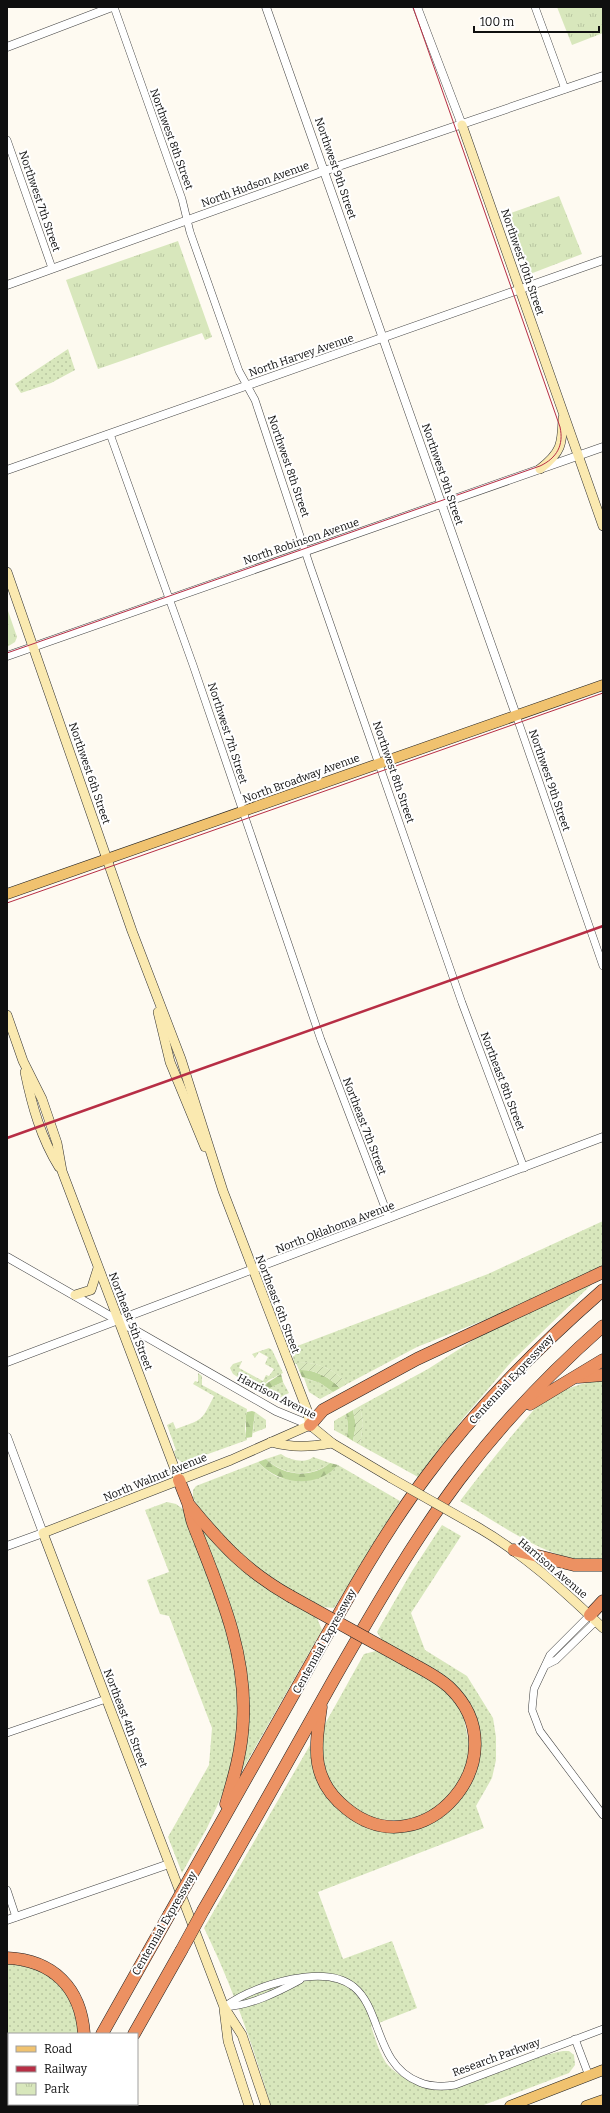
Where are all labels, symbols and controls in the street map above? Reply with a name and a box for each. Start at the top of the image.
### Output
scale bar [474,8,599,34]
text: 100 m [480,15,515,29]
street label: Northwest 8th Street [147,87,196,192]
street label: Northwest 9th Street [312,116,359,221]
street label: Northwest 7th Street [16,149,63,253]
street label: North Hudson Avenue [199,159,311,210]
street label: Northwest 10th Street [498,207,547,317]
street label: North Harvey Avenue [247,331,355,380]
street label: Northwest 8th Street [265,414,312,519]
street label: Northwest 9th Street [419,422,466,527]
street label: North Robinson Avenue [241,515,361,567]
street label: Northwest 7th Street [205,681,250,785]
street label: Northwest 8th Street [370,720,417,825]
street label: Northwest 6th Street [66,721,113,826]
street label: Northwest 9th Street [526,728,573,833]
street label: North Broadway Avenue [241,751,362,806]
street label: Northeast 8th Street [478,1030,527,1132]
street label: Northeast 7th Street [340,1076,389,1177]
street label: North Oklahoma Avenue [274,1199,397,1256]
street label: Northeast 6th Street [253,1253,302,1355]
street label: Northeast 5th Street [106,1270,155,1372]
street label: Centennial Expressway [466,1332,557,1427]
street label: Harrison Avenue [235,1371,318,1422]
street label: North Walnut Avenue [101,1451,209,1504]
street label: Harrison Avenue [515,1536,590,1601]
street label: Centennial Expressway [290,1586,359,1696]
street label: Northeast 4th Street [101,1667,150,1769]
street label: Centennial Expressway [129,1869,200,1978]
legend [8,2033,138,2105]
street label: Research Parkway [450,2035,542,2079]
text: Road [44,2042,72,2056]
text: Railway [44,2062,88,2076]
text: Park [44,2082,70,2096]

